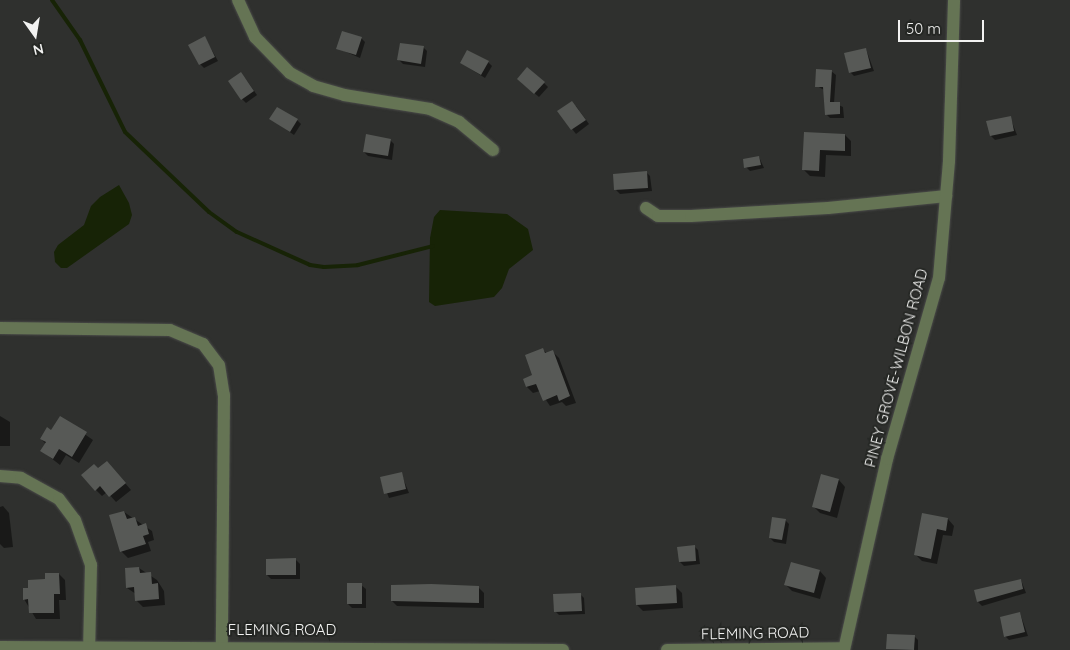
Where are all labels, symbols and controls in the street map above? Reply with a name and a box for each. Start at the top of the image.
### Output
north arrow [10,10,60,60]
scale bar [900,10,986,42]
text: 50 m [906,19,941,38]
text: N [31,40,45,60]
street label: PINEY GROVE-WILBON ROAD [861,267,931,469]
street label: FLEMING ROAD [228,621,336,639]
street label: FLEMING ROAD [701,623,809,643]

